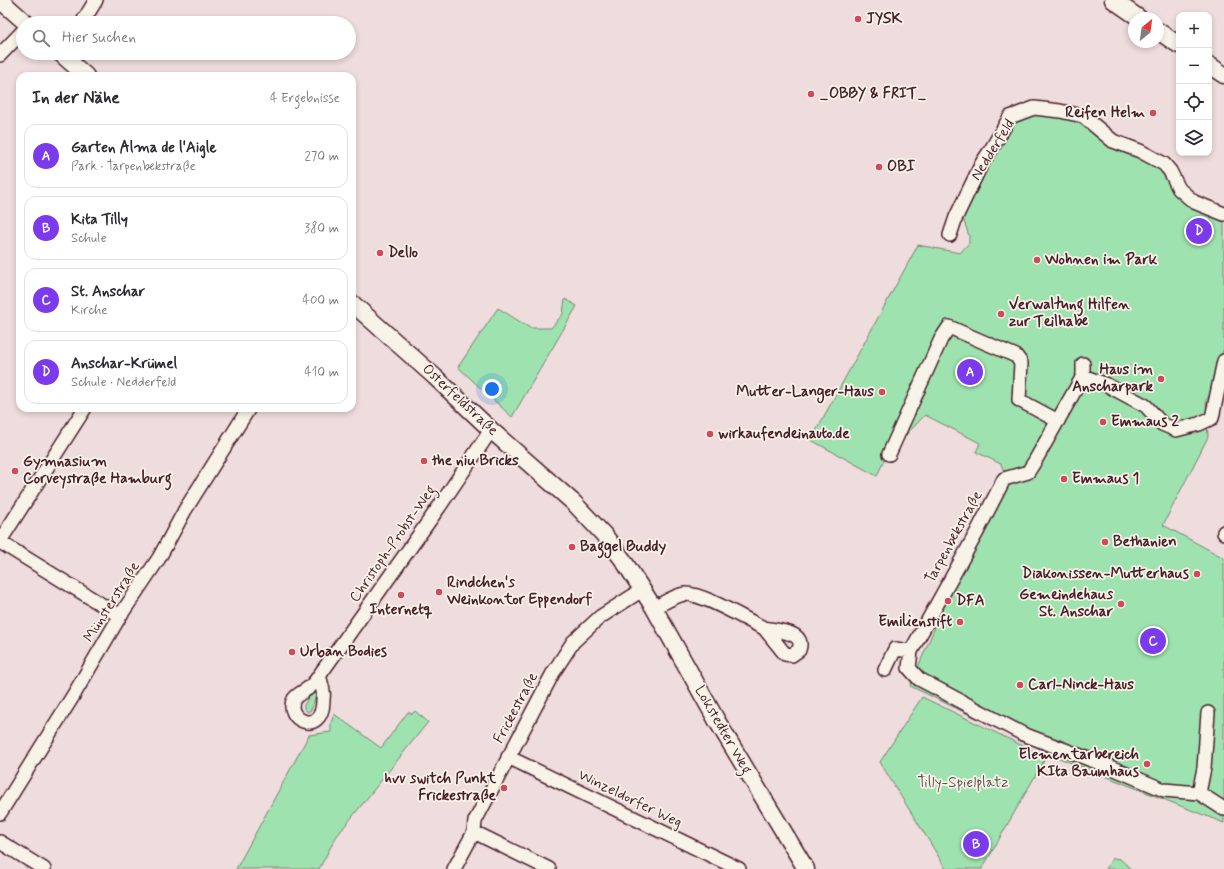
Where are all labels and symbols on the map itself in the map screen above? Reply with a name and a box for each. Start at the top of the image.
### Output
place label: JYSK [866,9,902,29]
north arrow [1128,12,1164,48]
marker: JYSK [853,14,863,24]
place label: _OBBY & FRIT_ [819,84,927,104]
marker: _OBBY & FRIT_ [806,89,816,99]
place label: Reifen Helm [1065,103,1145,123]
marker: Reifen Helm [1148,108,1158,118]
street label: Nedderfeld [966,115,1020,184]
place label: OBI [887,157,916,177]
marker: OBI [874,162,884,172]
pin: D [1186,216,1212,246]
place label: Dello [388,243,418,263]
marker: Dello [375,248,385,258]
place label: Wohnen im Park [1044,250,1158,270]
marker: Wohnen im Park [1032,255,1042,265]
place label: Verwaltung Hilfen zur Teilhabe [1009,295,1130,332]
marker: Verwaltung Hilfen zur Teilhabe [996,309,1006,319]
pin: A [957,357,983,387]
street label: Osterfeldstraße [418,359,502,441]
place label: Haus im Anscharpark [1072,360,1153,397]
marker: Haus im Anscharpark [1156,374,1166,384]
your location [482,379,502,399]
place label: Mutter-Langer-Haus [736,382,874,404]
marker: Mutter-Langer-Haus [877,387,887,397]
place label: Emmaus 2 [1111,412,1180,432]
marker: Emmaus 2 [1098,417,1108,427]
place label: wirkaufendeinauto.de [718,424,850,444]
marker: wirkaufendeinauto.de [705,429,715,439]
place label: the niu Bricks [431,451,519,471]
place label: Gymnasium Corveystraße Hamburg [23,452,172,491]
marker: the niu Bricks [419,456,429,466]
marker: Gymnasium Corveystraße Hamburg [10,466,20,476]
place label: Emmaus 1 [1072,469,1139,489]
marker: Emmaus 1 [1059,474,1069,484]
street label: Christoph-Probst-Weg [345,481,442,607]
street label: Tarpenbekstraße [920,487,988,587]
place label: Bethanien [1113,532,1177,552]
place label: Baggel Buddy [580,537,666,559]
marker: Bethanien [1100,537,1110,547]
marker: Baggel Buddy [567,542,577,552]
street label: Münsterstraße [79,558,145,646]
place label: Diakonissen-Mutterhaus [1022,564,1189,584]
marker: Diakonissen-Mutterhaus [1192,569,1202,579]
place label: Rindchen's Weinkontor Eppendorf [446,573,592,610]
place label: Gemeindehaus St. Anschar [1019,585,1114,622]
marker: Rindchen's Weinkontor Eppendorf [434,587,444,597]
marker: Internetq [396,590,406,600]
place label: DFA [956,591,985,611]
marker: DFA [943,596,953,606]
marker: Gemeindehaus St. Anschar [1116,599,1126,609]
place label: Internetq [370,600,432,620]
place label: Emilienstift [878,612,952,632]
marker: Emilienstift [955,617,965,627]
pin: C [1140,626,1166,656]
place label: Urban Bodies [300,642,387,662]
marker: Urban Bodies [287,647,297,657]
street label: Frickestraße [489,669,543,747]
place label: Carl-Ninck-Haus [1028,675,1134,695]
marker: Carl-Ninck-Haus [1015,680,1025,690]
street label: Lokstedter Weg [689,682,756,778]
place label: Elementarbereich KIta Baumhaus [1019,745,1139,782]
marker: Elementarbereich KIta Baumhaus [1142,759,1152,769]
street label: Winzeldorfer Weg [575,765,685,833]
place label: hvv switch Punkt Frickestraße [385,769,497,806]
park label: Tilly-Spielplatz [917,773,1009,793]
marker: hvv switch Punkt Frickestraße [499,783,509,793]
pin: B [963,829,989,859]

